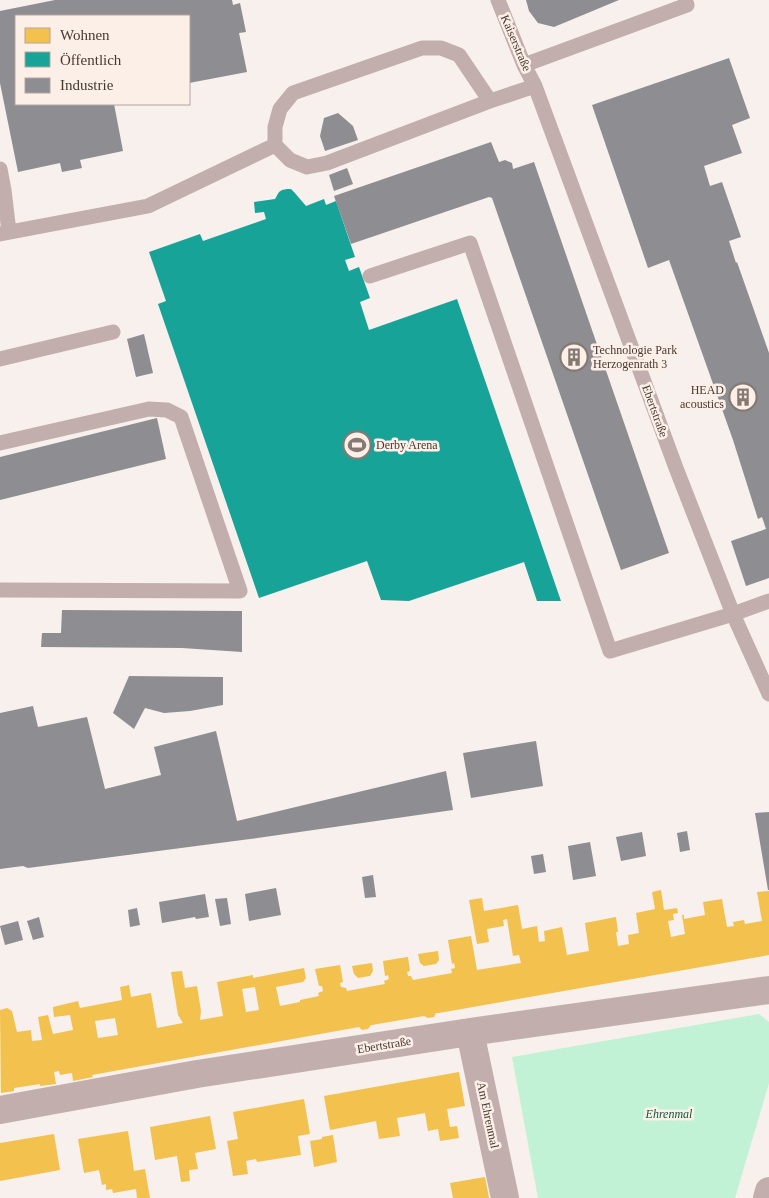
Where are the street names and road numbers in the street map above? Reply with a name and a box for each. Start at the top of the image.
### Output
street label: Kaiserstraße [498,13,534,73]
street label: Ebertstraße [639,383,671,439]
street label: Ebertstraße [356,1034,412,1056]
street label: Am Ehrenmal [474,1080,502,1150]

